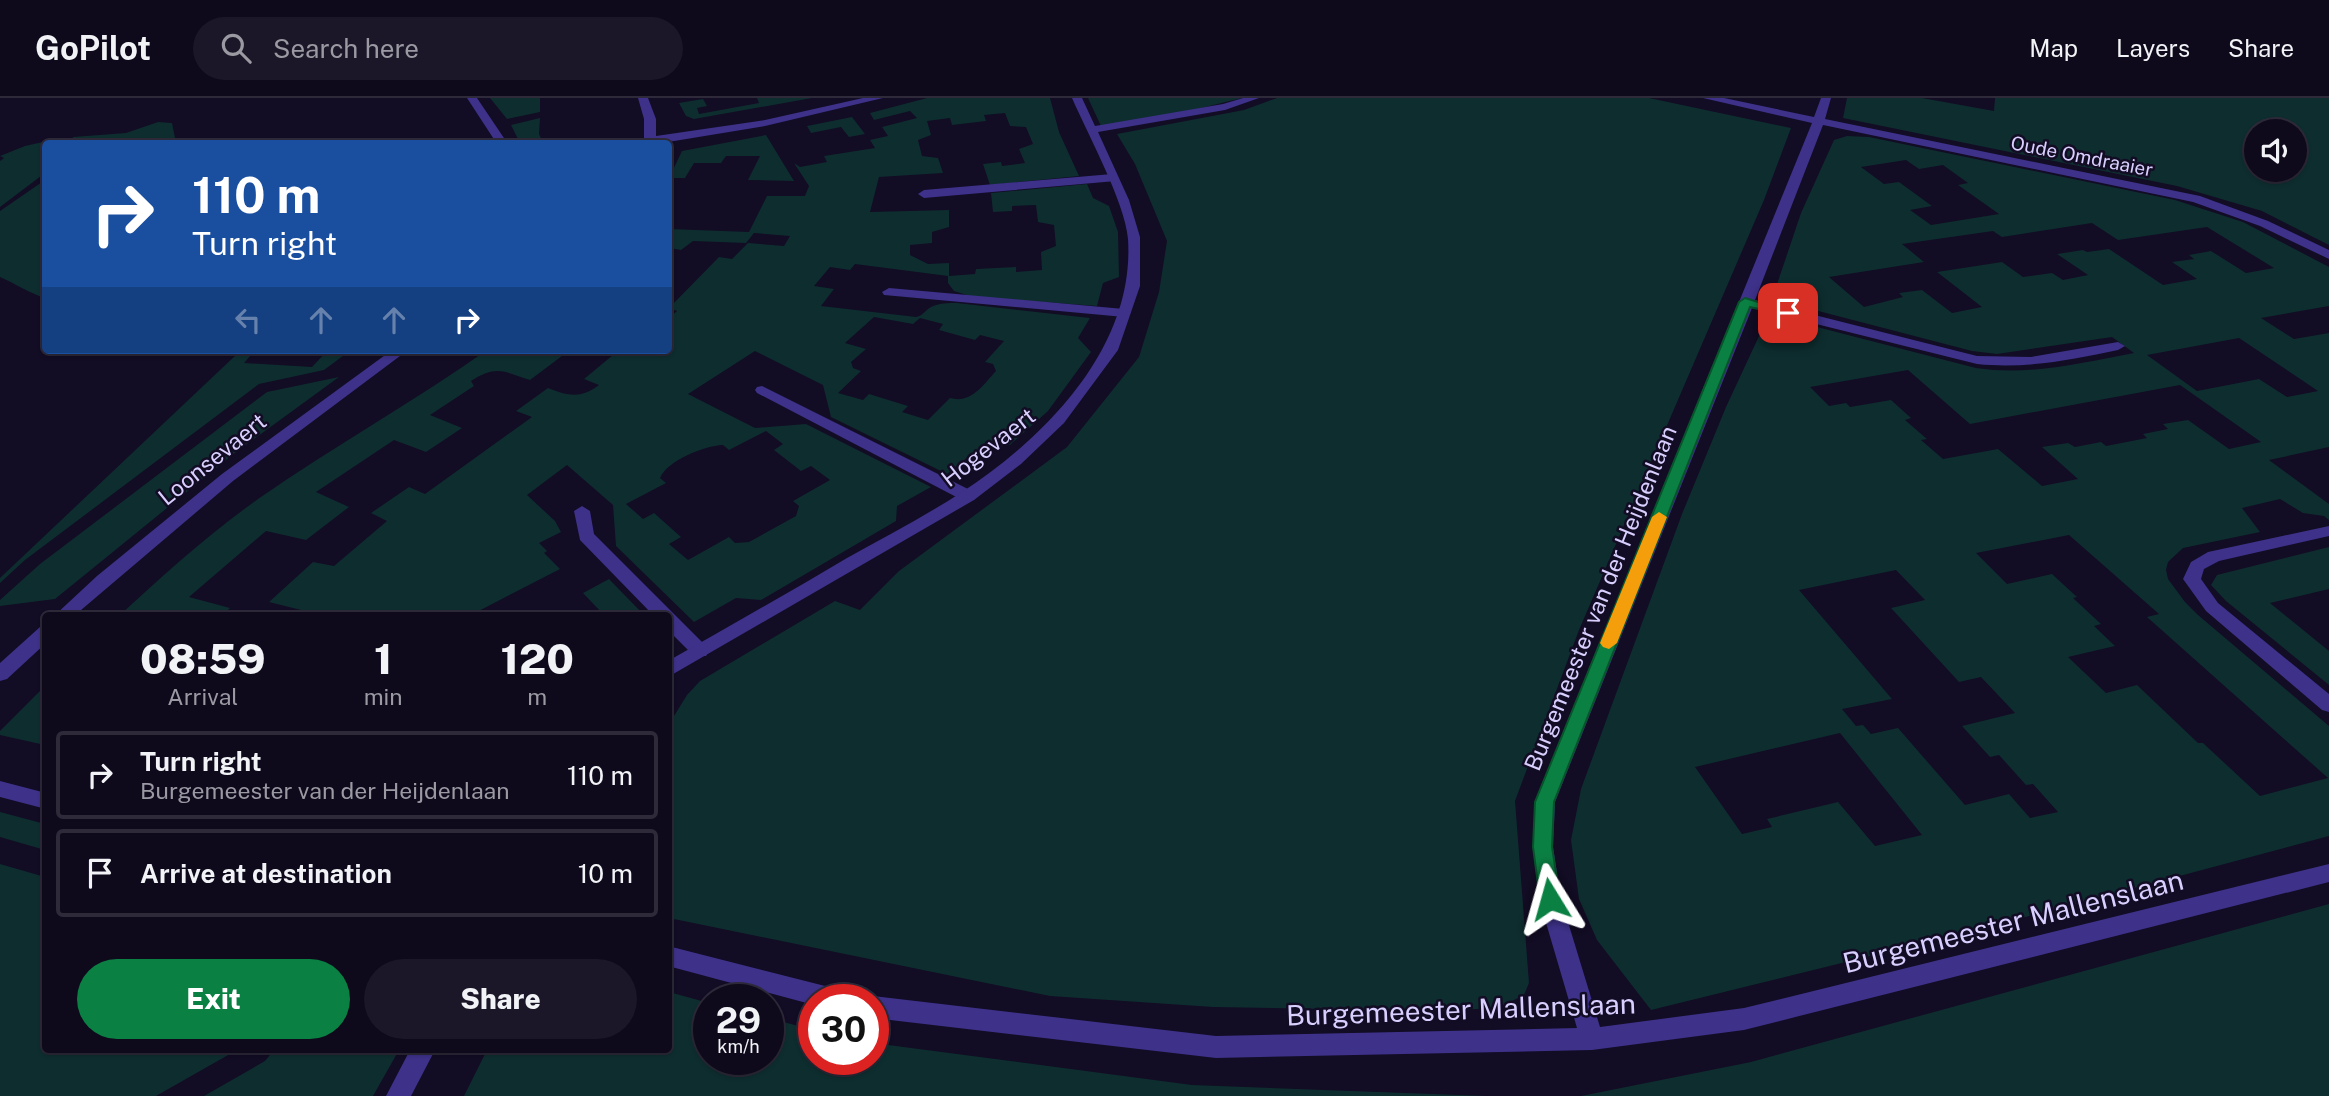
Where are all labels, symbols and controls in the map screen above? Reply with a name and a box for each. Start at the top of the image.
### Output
search box [193,17,683,80]
text: GoPilot [35,29,151,67]
icon: search [217,29,255,67]
text: Search here [273,33,419,64]
text: Map [2029,34,2078,62]
text: Layers [2116,34,2190,62]
text: Share [2228,34,2294,62]
map controls [2244,119,2307,182]
button: sound [2244,119,2307,182]
street label: Oude Omdraaier [2009,131,2155,181]
text: 110 m [192,166,320,224]
icon: right [77,168,168,259]
text: Turn right [192,225,337,262]
pin [1758,283,1818,343]
icon: arrive [1769,294,1807,332]
icon: left [229,301,267,339]
icon: ahead [302,301,340,339]
icon: ahead [375,301,413,339]
icon: right [448,301,486,339]
street label: Hogevaert [936,402,1040,492]
street label: Loonsevaert [153,407,271,511]
street label: Burgemeester van der Heijdenlaan [1518,422,1682,774]
text: 08:59 [140,634,266,683]
text: 1 [374,634,392,683]
text: 120 [501,634,574,683]
text: Arrival [167,683,238,710]
text: min [364,683,403,710]
text: m [527,683,547,710]
text: Turn right [140,746,262,777]
icon: right [81,756,119,794]
text: 110 m [567,760,633,791]
text: Burgemeester van der Heijdenlaan [140,777,510,804]
icon: arrive [81,854,119,892]
text: Arrive at destination [140,858,392,889]
text: 10 m [578,858,633,889]
position arrow [1513,862,1587,936]
street label: Burgemeester Mallenslaan [1839,863,2187,979]
button: Exit [77,959,350,1039]
button: Share [364,959,637,1039]
speed limit sign: 30 [798,984,889,1075]
street label: Burgemeester Mallenslaan [1286,986,1636,1032]
text: 29 [716,1000,761,1041]
text: km/h [717,1036,760,1057]

